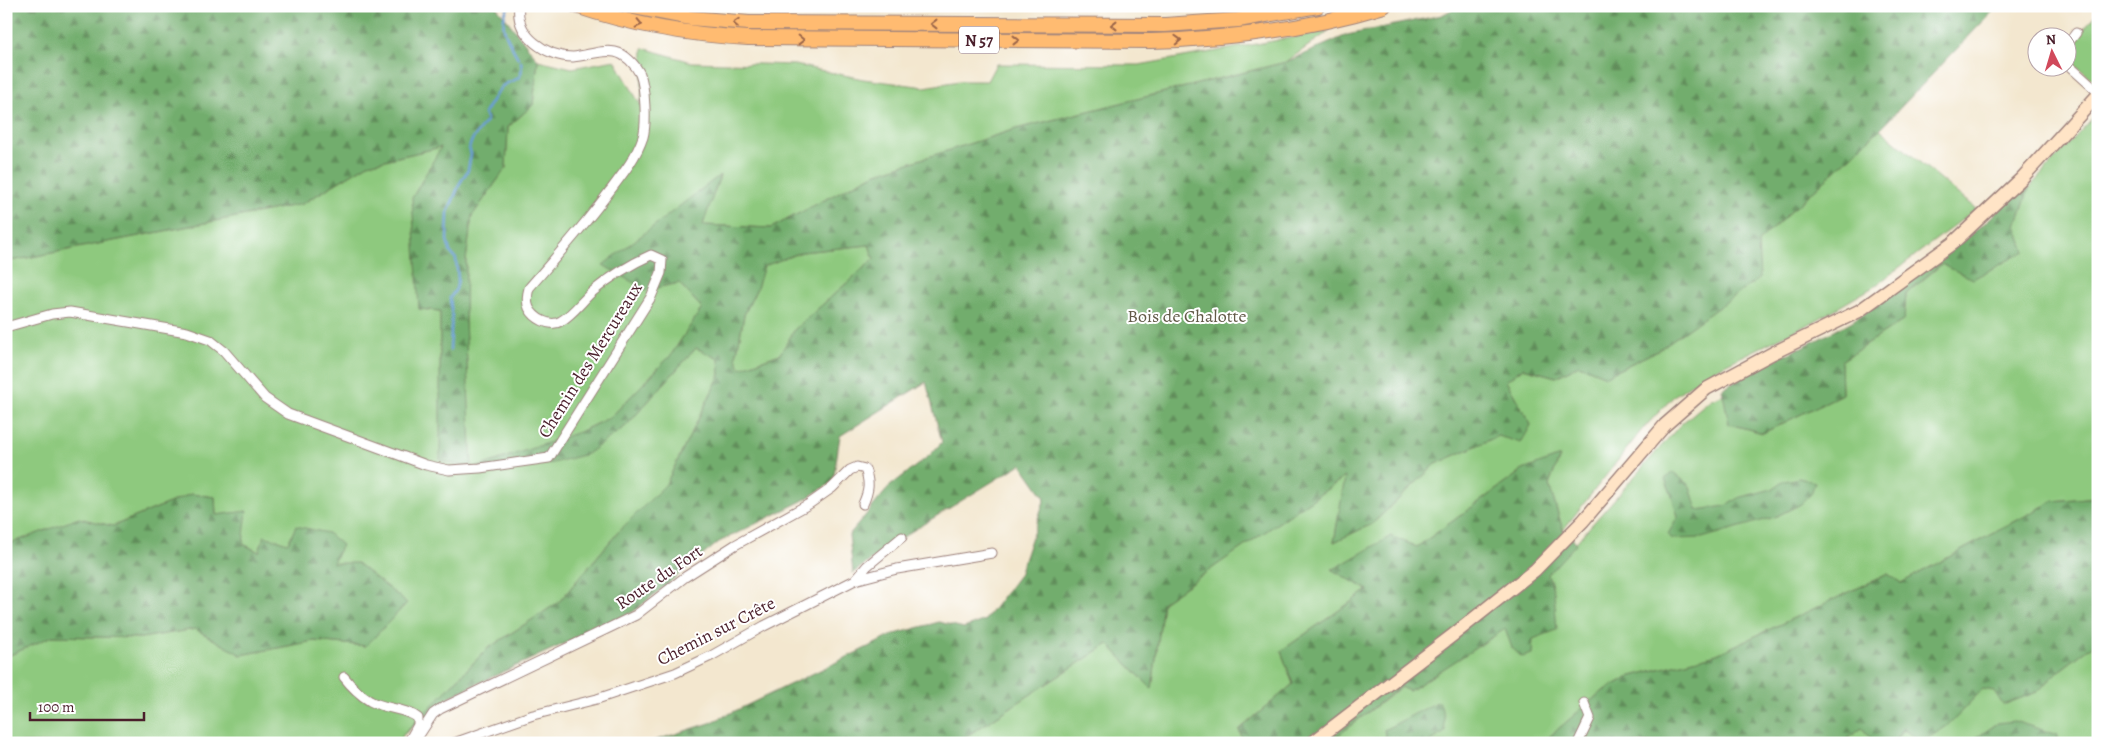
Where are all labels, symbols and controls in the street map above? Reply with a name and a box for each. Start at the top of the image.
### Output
one-way arrow [732,17,740,28]
one-way arrow [635,18,644,29]
one-way arrow [929,19,937,29]
one-way arrow [1109,20,1117,30]
road number: N 57 [959,26,999,54]
north arrow [2026,28,2076,78]
text: N [2045,30,2057,49]
one-way arrow [798,35,805,45]
one-way arrow [1012,35,1020,46]
one-way arrow [1175,35,1183,45]
street label: Chemin des Mercureaux [532,277,648,442]
park label: Bois de Chalotte [1127,304,1247,328]
street label: Route du Fort [611,539,707,615]
street label: Chemin sur Crête [653,591,779,671]
scale bar [30,689,144,721]
text: 100 m [38,697,75,717]

